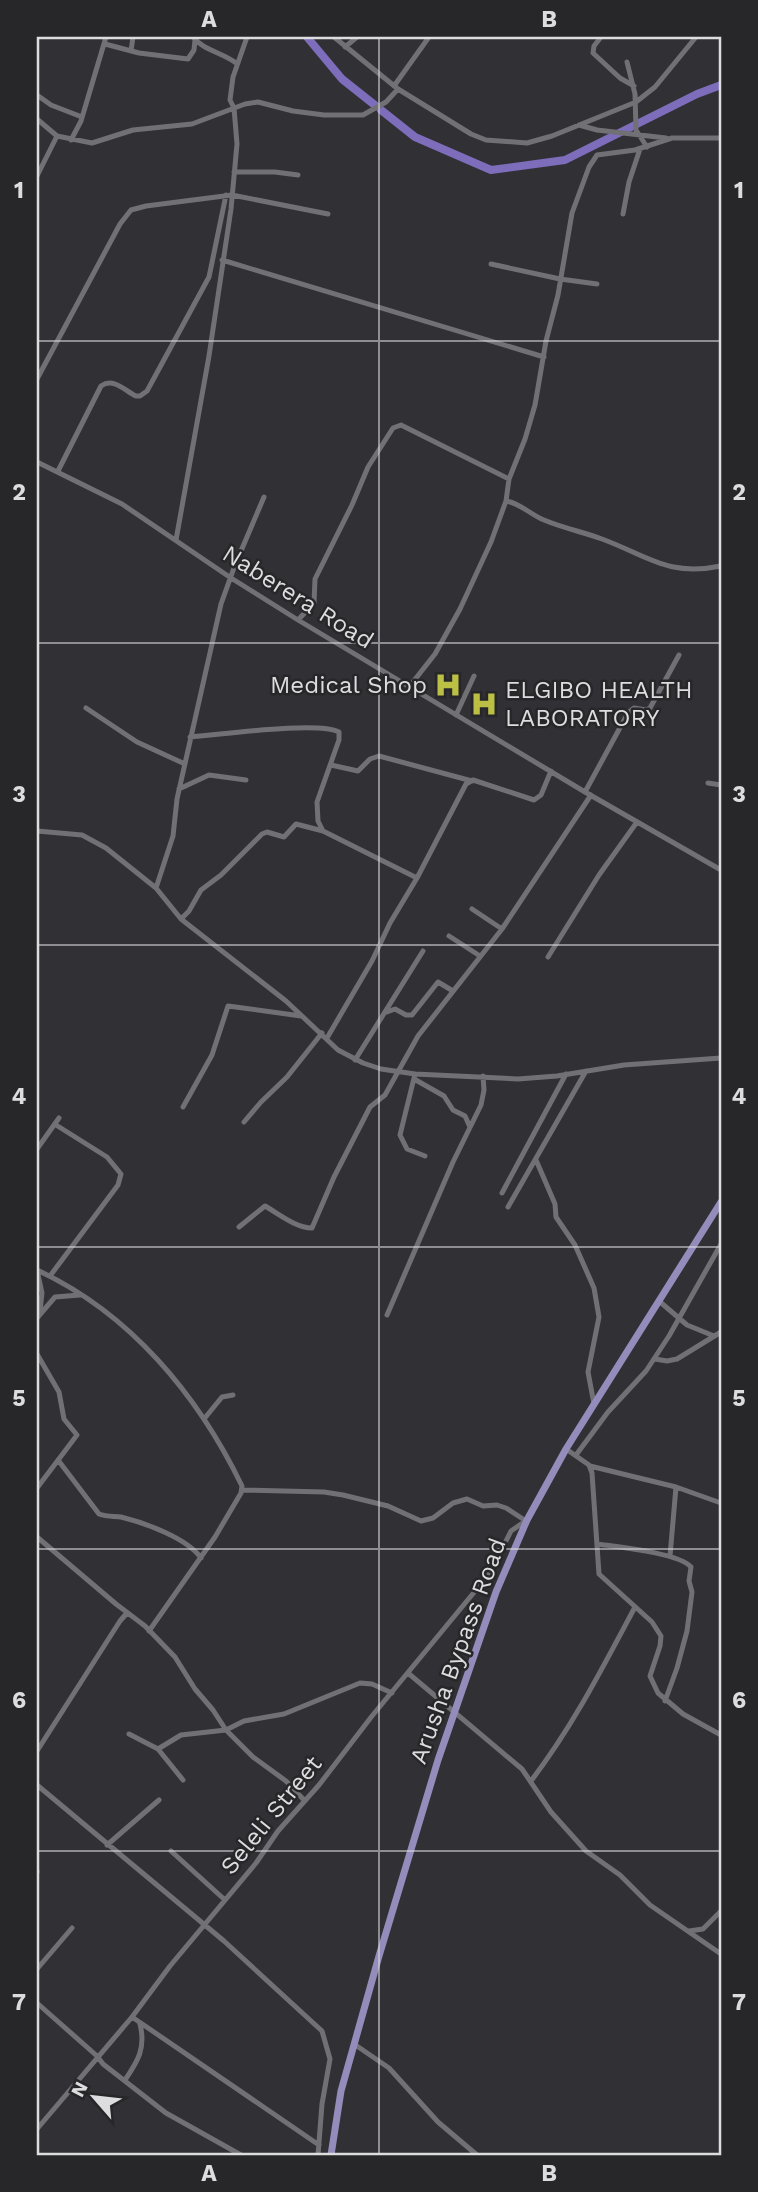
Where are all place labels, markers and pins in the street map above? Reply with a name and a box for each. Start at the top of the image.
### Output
hospital icon: Medical Shop [433,670,463,700]
place label: Medical Shop [270,671,427,699]
place label: ELGIBO HEALTH LABORATORY [505,676,693,732]
hospital icon: ELGIBO HEALTH LABORATORY [469,689,499,719]

